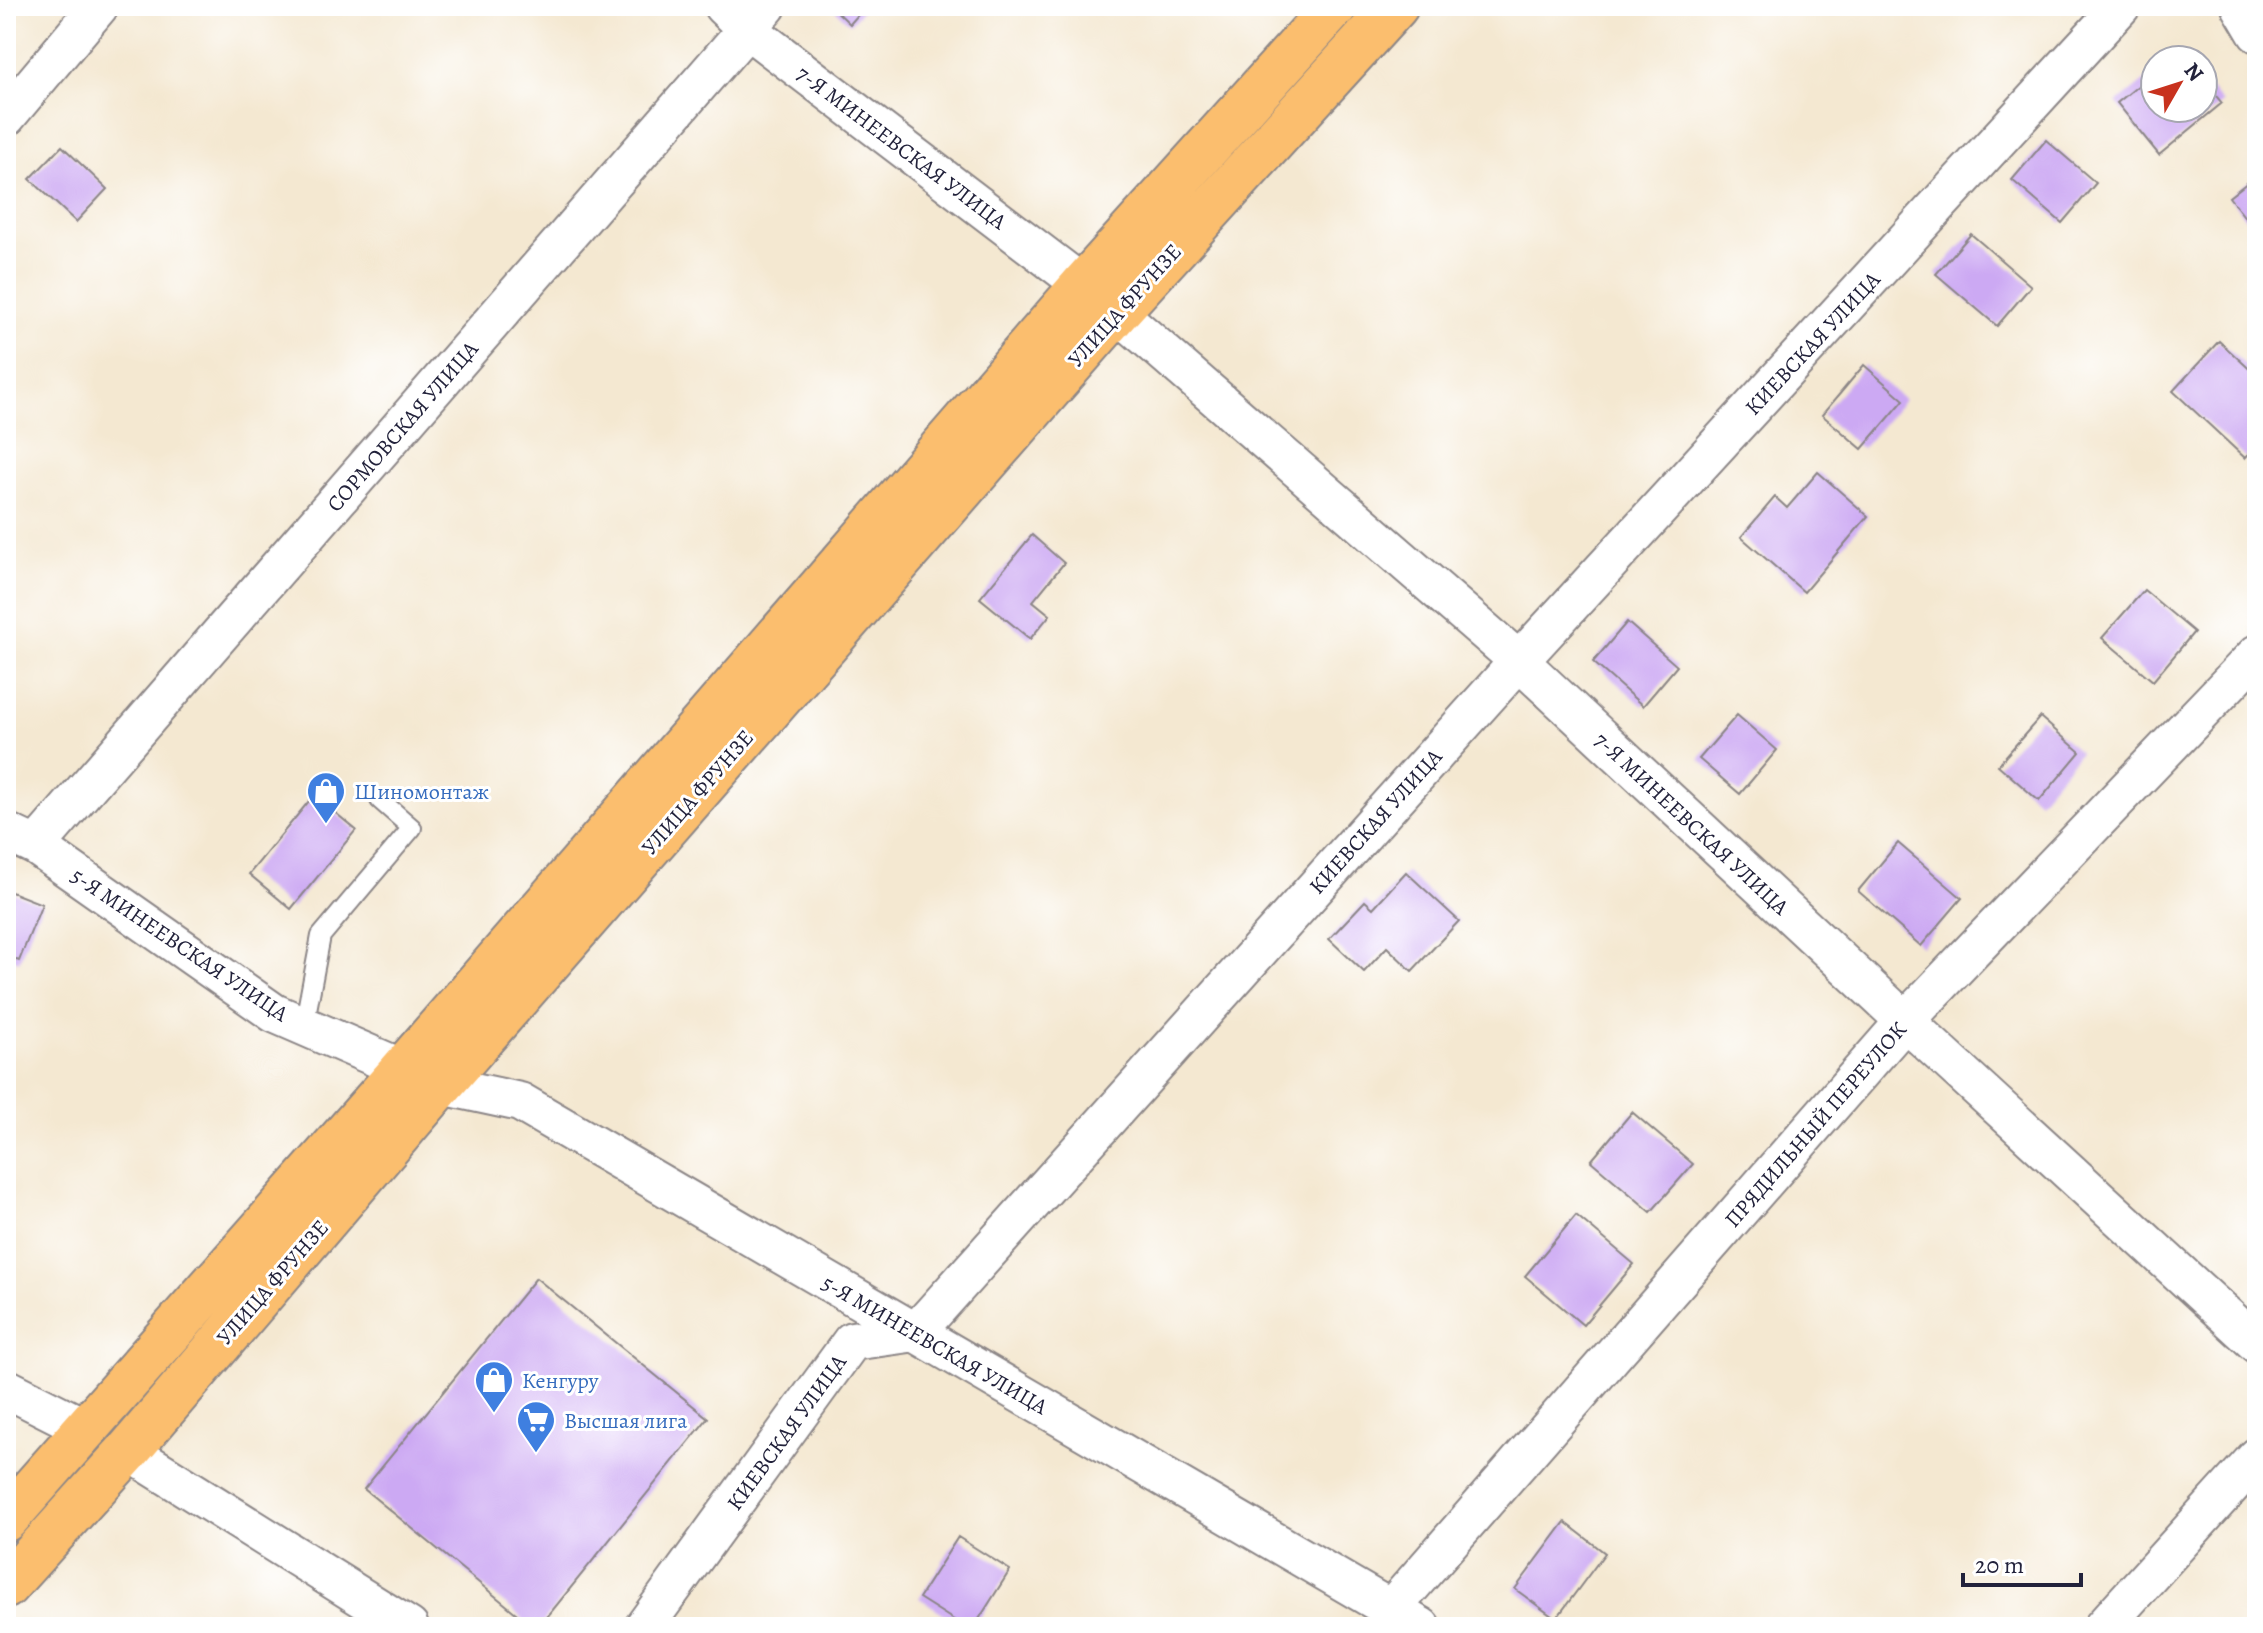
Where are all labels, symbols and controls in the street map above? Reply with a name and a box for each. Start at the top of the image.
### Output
north arrow [2139,44,2219,124]
text: N [2177,56,2210,88]
street label: 7-Я МИНЕЕВСКАЯ УЛИЦА [790,59,1013,237]
street label: УЛИЦА ФРУНЗЕ [1061,237,1188,374]
street label: КИЕВСКАЯ УЛИЦА [1738,265,1888,422]
street label: СОРМОВСКАЯ УЛИЦА [320,334,486,518]
street label: УЛИЦА ФРУНЗЕ [635,724,761,862]
street label: 7-Я МИНЕЕВСКАЯ УЛИЦА [1588,726,1796,923]
street label: КИЕВСКАЯ УЛИЦА [1302,742,1450,901]
shop icon: Шиномонтаж [305,770,347,825]
place label: Шиномонтаж [354,777,490,807]
street label: 5-Я МИНЕЕВСКАЯ УЛИЦА [65,861,295,1029]
street label: ПРЯДИЛЬНЫЙ ПЕРЕУЛОК [1718,1015,1914,1234]
street label: УЛИЦА ФРУНЗЕ [210,1214,336,1352]
street label: 5-Я МИНЕЕВСКАЯ УЛИЦА [816,1268,1054,1422]
street label: КИЕВСКАЯ УЛИЦА [720,1348,854,1517]
shop icon: Кенгуру [473,1359,515,1414]
place label: Кенгуру [522,1366,600,1396]
supermarket icon: Высшая лига [515,1399,557,1454]
place label: Высшая лига [564,1406,688,1436]
scale bar [1963,1537,2081,1587]
text: 20 m [1975,1549,2024,1581]

